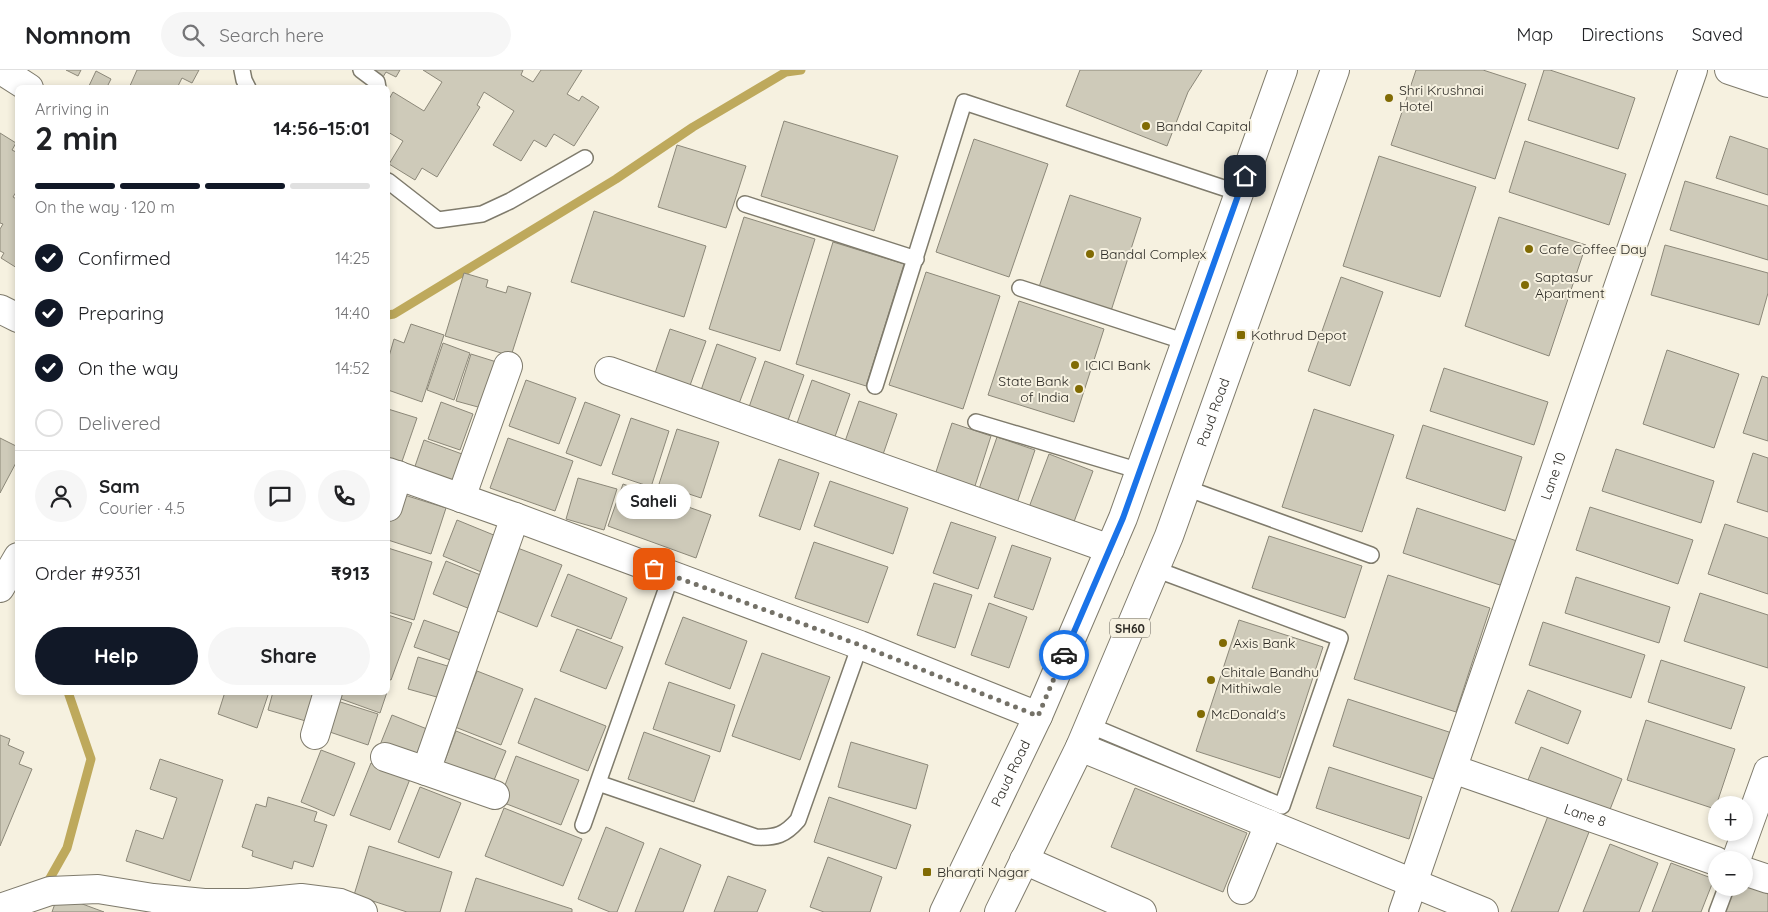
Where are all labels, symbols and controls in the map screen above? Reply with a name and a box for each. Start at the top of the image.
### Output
search box [161,12,511,57]
text: Nomnom [25,20,131,50]
icon: search [179,21,207,49]
text: Search here [219,23,324,47]
text: Map [1516,23,1553,46]
text: Directions [1581,23,1664,46]
text: Saved [1692,23,1743,46]
place label: Shri Krushnai Hotel [1399,81,1484,115]
marker: Shri Krushnai Hotel [1383,92,1395,104]
text: Arriving in [35,99,109,119]
text: 14:56–15:01 [273,116,370,140]
place label: Bandal Capital [1156,117,1251,135]
text: 2 min [35,118,118,158]
marker: Bandal Capital [1140,120,1152,132]
pin [1224,155,1266,197]
icon: home [1231,162,1259,190]
text: On the way · 120 m [35,197,175,217]
place label: Cafe Coffee Day [1539,240,1647,258]
marker: Cafe Coffee Day [1523,243,1535,255]
icon: check [35,244,63,272]
place label: Bandal Complex [1100,245,1206,263]
text: Confirmed [78,246,171,270]
text: 14:25 [335,248,370,268]
marker: Bandal Complex [1084,248,1096,260]
place label: Saptasur Apartment [1535,268,1605,302]
marker: Saptasur Apartment [1519,279,1531,291]
icon: check [35,299,63,327]
text: Preparing [78,301,164,325]
text: 14:40 [335,303,370,323]
place label: Kothrud Depot [1251,326,1347,344]
marker: Kothrud Depot [1235,329,1247,341]
icon: check [35,354,63,382]
text: On the way [78,356,179,380]
place label: ICICI Bank [1085,356,1151,374]
text: 14:52 [335,358,370,378]
marker: ICICI Bank [1069,359,1081,371]
place label: State Bank of India [998,372,1069,406]
street label: Paud Road [1193,376,1234,449]
marker: State Bank of India [1073,383,1085,395]
text: Delivered [78,411,161,435]
street label: Lane 10 [1537,450,1570,502]
button: person [35,470,87,522]
button: chat [254,470,306,522]
button: phone [318,470,370,522]
text: Sam [99,474,140,498]
callout: Saheli [616,484,692,519]
text: Saheli [630,491,677,511]
text: Courier · 4.5 [99,498,185,518]
pin [633,548,675,590]
icon: bag [640,555,668,583]
text: Order #9331 [35,561,141,585]
text: ₹913 [331,561,370,585]
road number: SH60 [1110,618,1150,638]
button: Help [35,627,198,685]
button: Share [208,627,370,685]
courier [1039,630,1089,680]
place label: Axis Bank [1233,634,1295,652]
marker: Axis Bank [1217,637,1229,649]
icon: car [1050,641,1078,669]
place label: Chitale Bandhu Mithiwale [1221,663,1319,697]
marker: Chitale Bandhu Mithiwale [1205,674,1217,686]
place label: McDonald's [1211,705,1286,723]
marker: McDonald's [1195,708,1207,720]
street label: Paud Road [987,737,1034,809]
map controls [1708,796,1753,896]
button: + [1708,796,1753,841]
street label: Lane 8 [1562,800,1609,831]
button: − [1708,851,1753,896]
place label: Bharati Nagar [937,863,1030,881]
marker: Bharati Nagar [921,866,933,878]

